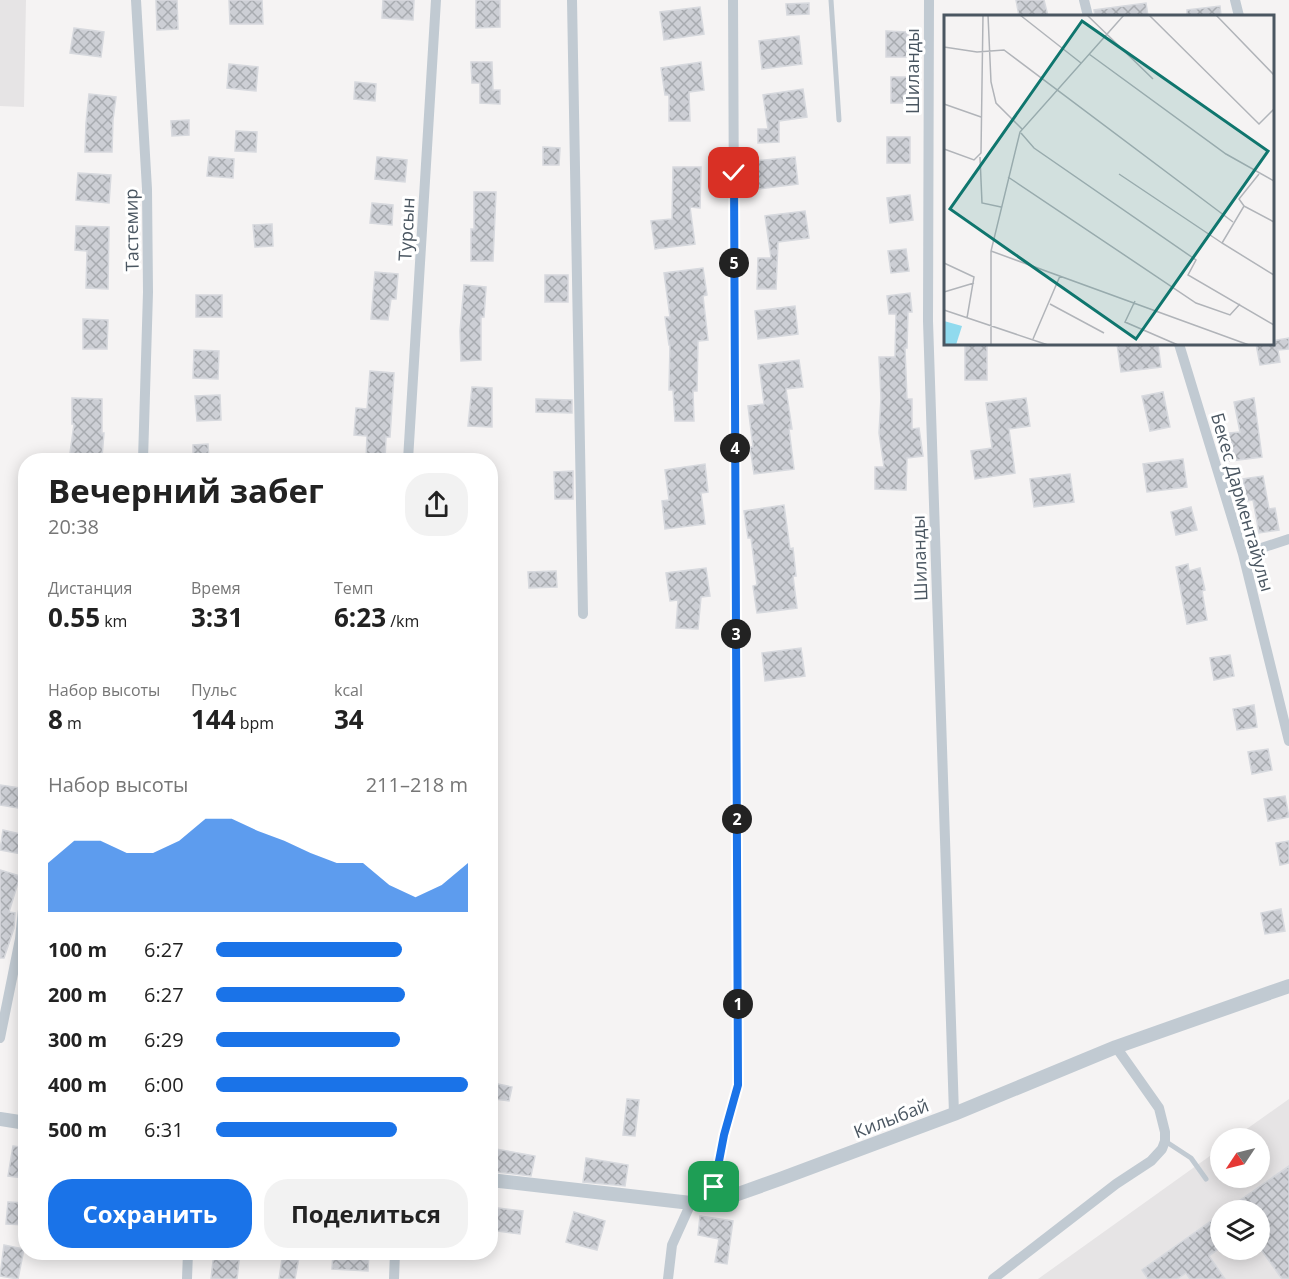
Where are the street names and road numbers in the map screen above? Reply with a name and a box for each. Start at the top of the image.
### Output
street label: Шиланды [900,28,924,114]
street label: Тастемир [118,188,144,272]
street label: Турсын [392,197,420,261]
street label: Бекес Дарментайулы [1206,410,1280,594]
street label: Шиланды [906,515,932,601]
street label: Килыбай [850,1093,932,1143]

